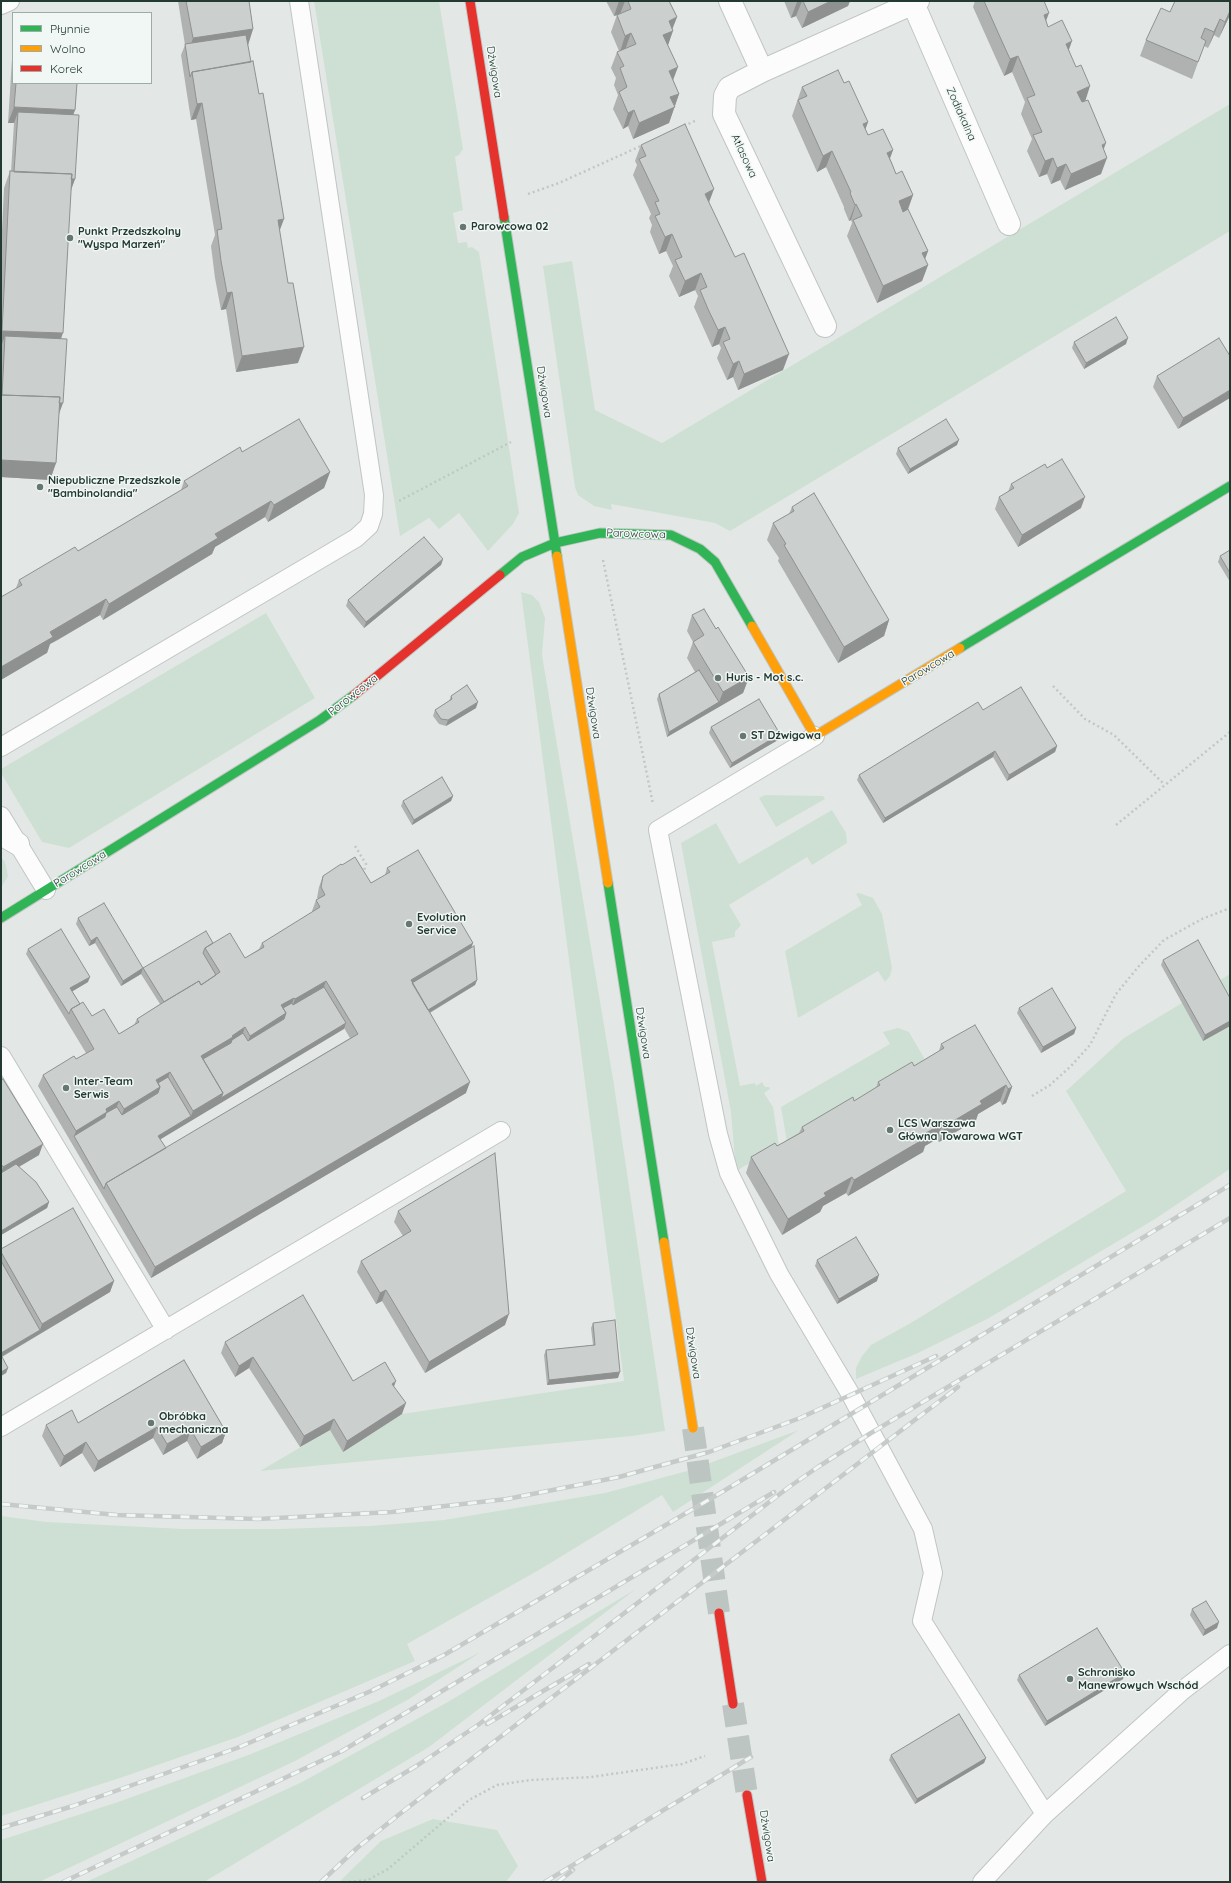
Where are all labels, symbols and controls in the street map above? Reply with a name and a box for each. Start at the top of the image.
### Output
legend [12,12,152,84]
text: Płynnie [50,21,90,36]
text: Wolno [50,41,86,56]
street label: Dźwigowa [483,45,505,99]
text: Korek [50,61,83,76]
street label: Zodiakalna [943,85,979,143]
street label: Atlasowa [728,132,760,180]
place label: Parowcowa 02 [471,220,548,234]
marker: Parowcowa 02 [458,222,468,232]
place label: Punkt Przedszkolny "Wyspa Marzeń" [78,225,181,251]
marker: Punkt Przedszkolny "Wyspa Marzeń" [65,233,75,243]
street label: Dźwigowa [533,365,555,419]
place label: Niepubliczne Przedszkole "Bambinolandia" [48,474,181,500]
marker: Niepubliczne Przedszkole "Bambinolandia" [35,482,45,492]
street label: Parowcowa [606,526,666,542]
street label: Parowcowa [899,647,957,689]
place label: Huris - Mot s.c. [726,671,804,685]
street label: Parowcowa [326,672,380,718]
marker: Huris - Mot s.c. [713,673,723,683]
street label: Dźwigowa [582,686,604,740]
place label: ST Dźwigowa [751,729,821,743]
marker: ST Dźwigowa [738,731,748,741]
street label: Parowcowa [51,848,109,890]
place label: Evolution Service [417,911,466,937]
marker: Evolution Service [404,919,414,929]
street label: Dźwigowa [632,1006,654,1060]
place label: Inter-Team Serwis [74,1075,133,1101]
marker: Inter-Team Serwis [61,1083,71,1093]
place label: LCS Warszawa Główna Towarowa WGT [898,1117,1023,1143]
marker: LCS Warszawa Główna Towarowa WGT [885,1125,895,1135]
street label: Dźwigowa [682,1326,704,1380]
place label: Obróbka mechaniczna [159,1410,228,1436]
marker: Obróbka mechaniczna [146,1418,156,1428]
place label: Schronisko Manewrowych Wschód [1078,1666,1199,1692]
marker: Schronisko Manewrowych Wschód [1065,1674,1075,1684]
street label: Dźwigowa [756,1809,778,1863]

